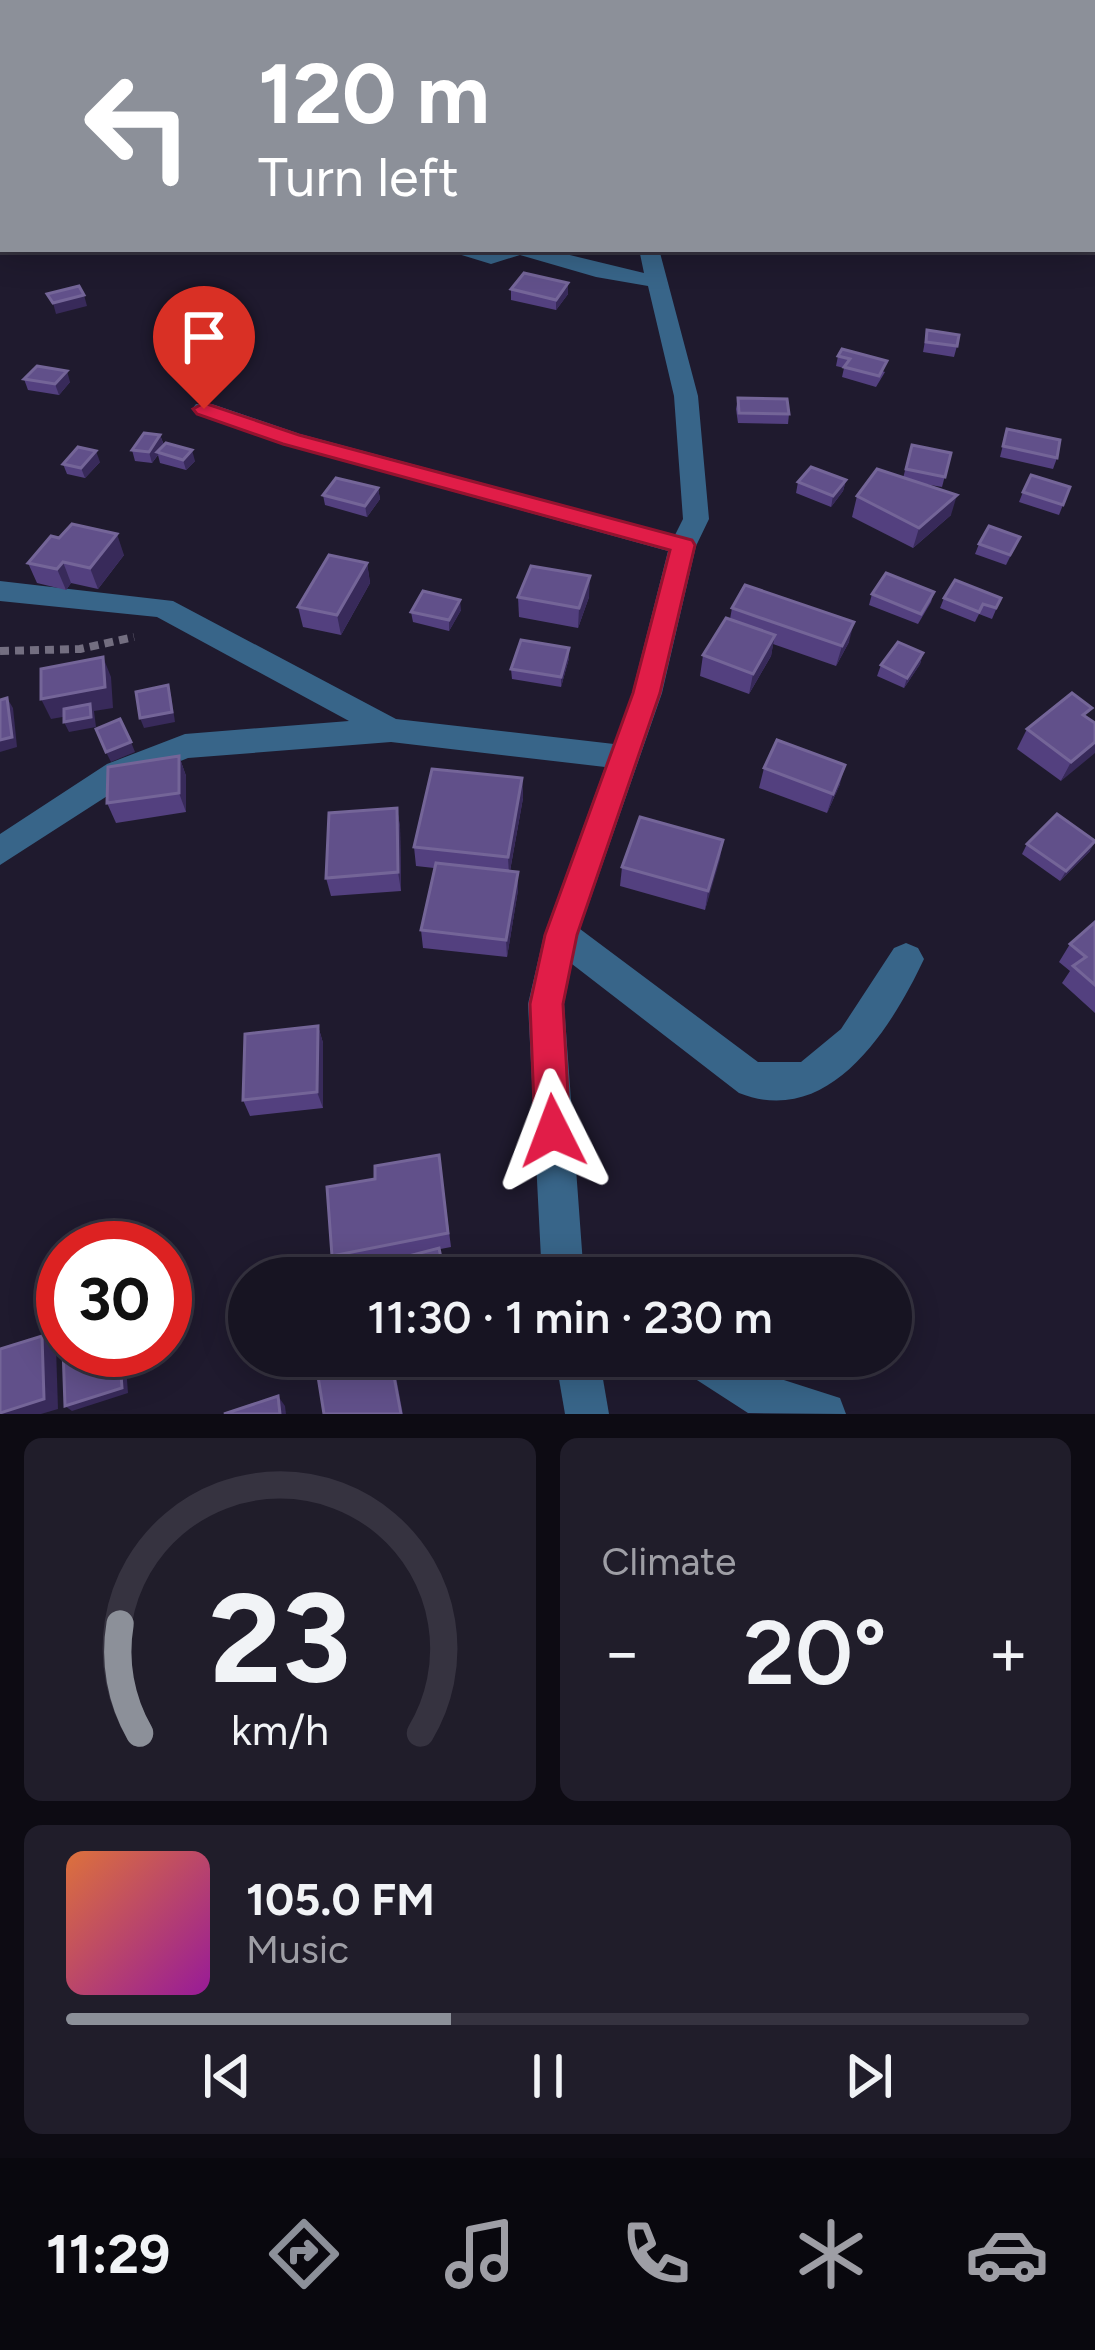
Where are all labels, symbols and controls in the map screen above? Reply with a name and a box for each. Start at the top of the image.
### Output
text: 120 m [258,43,490,144]
icon: left [60,48,216,204]
text: Turn left [258,145,459,210]
pin [153,286,255,409]
icon: arrive [171,304,237,370]
position arrow [490,1068,616,1194]
speed limit sign: 30 [36,1221,192,1377]
text: 11:30 · 1 min · 230 m [367,1290,773,1344]
text: Climate [602,1538,736,1585]
text: 23 [209,1563,351,1713]
text: 20° [744,1598,887,1707]
text: − [602,1612,643,1692]
text: + [988,1612,1029,1692]
text: km/h [231,1703,329,1755]
text: 105.0 FM [246,1872,435,1926]
text: Music [246,1926,349,1973]
icon: previous [194,2043,260,2109]
icon: pause [515,2043,581,2109]
icon: next [836,2043,902,2109]
icon: directions [262,2212,346,2296]
icon: music [438,2212,522,2296]
icon: phone [614,2212,698,2296]
icon: climate [789,2212,873,2296]
icon: car [965,2212,1049,2296]
text: 11:29 [46,2222,170,2287]

